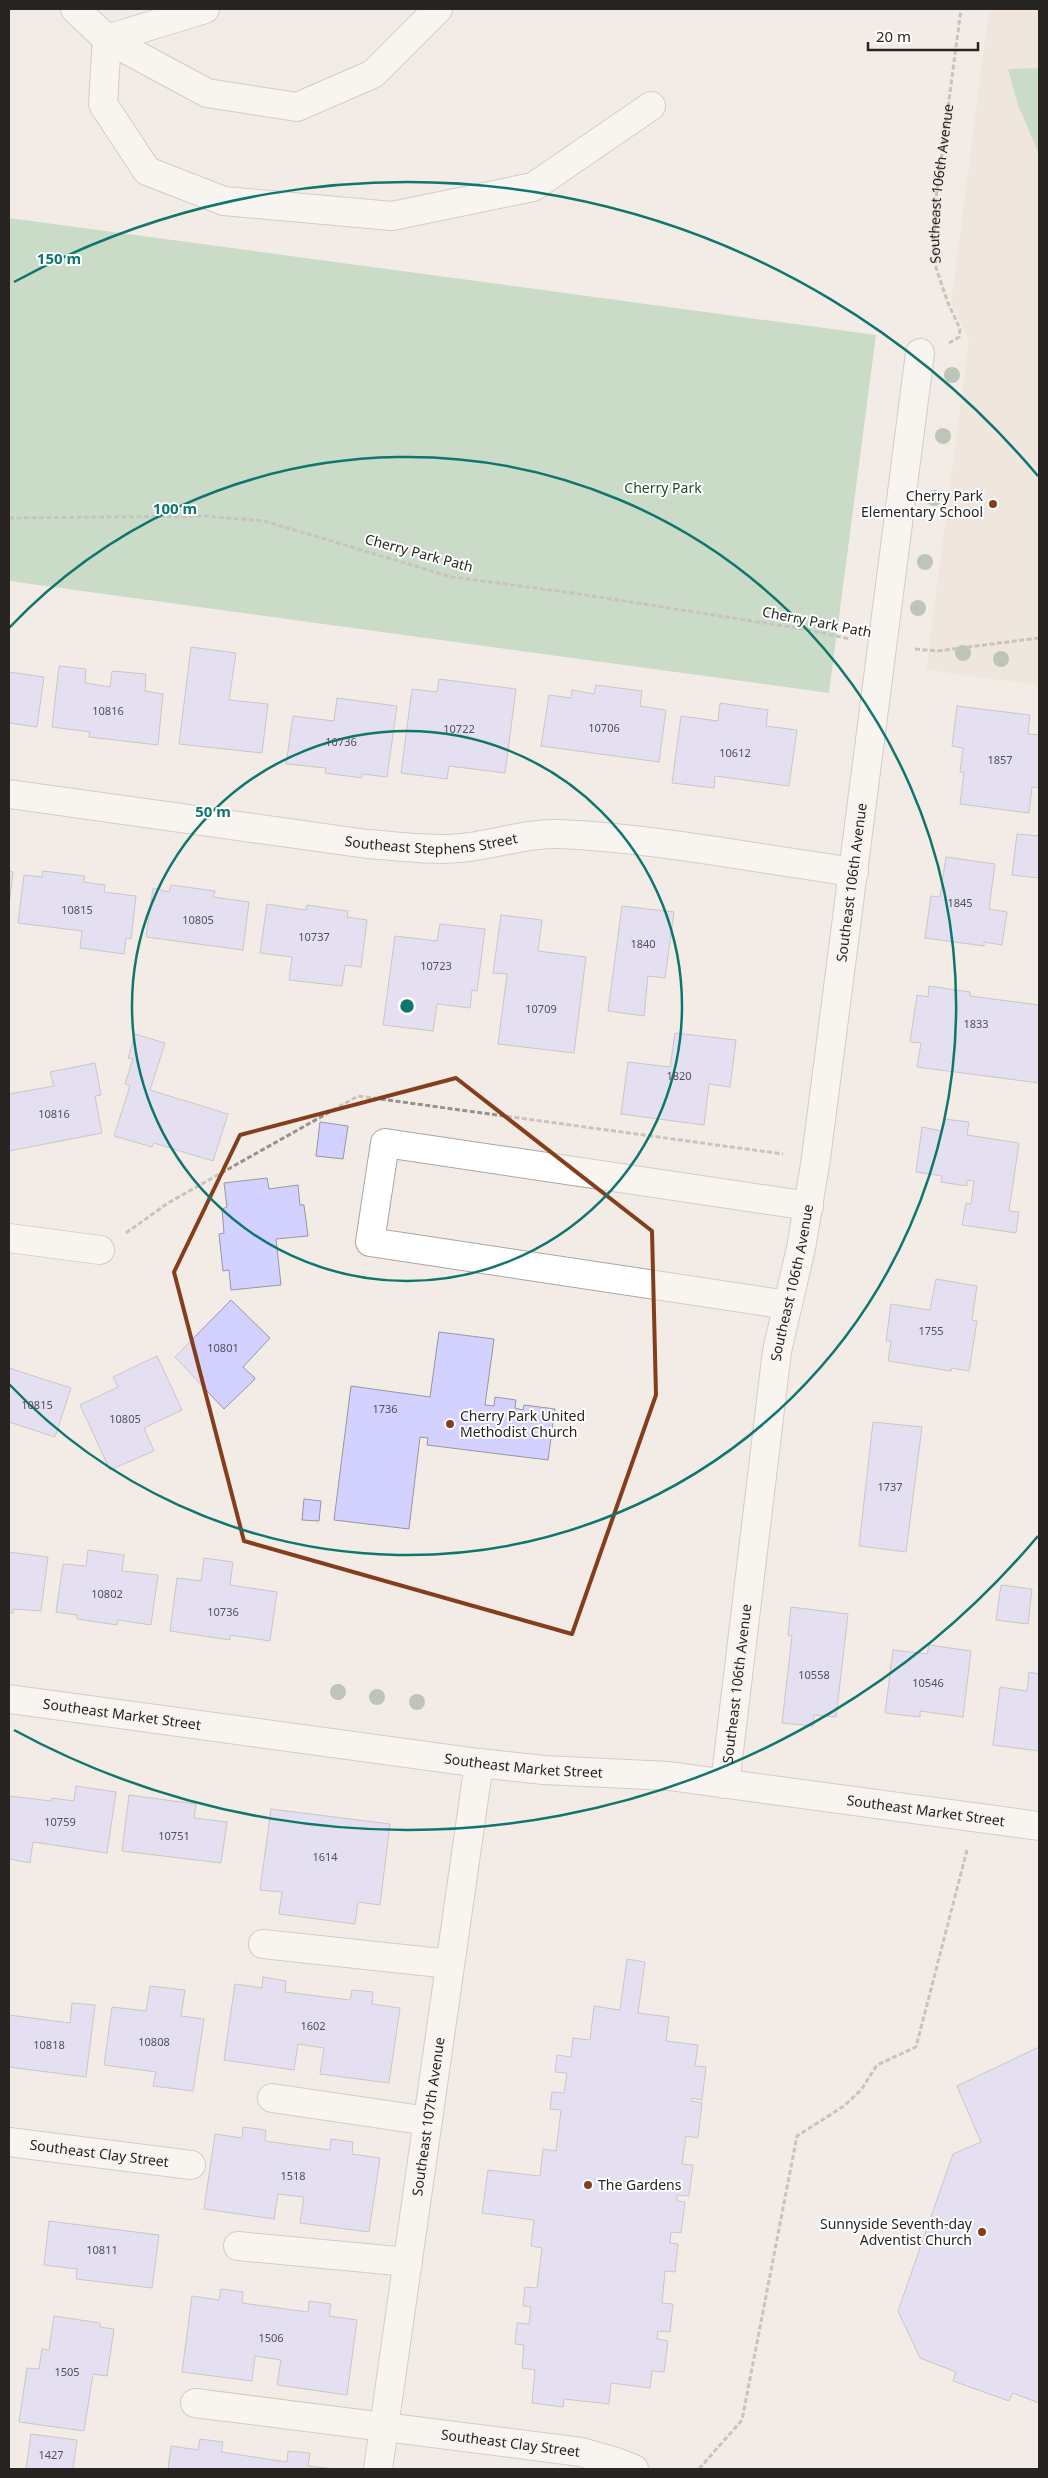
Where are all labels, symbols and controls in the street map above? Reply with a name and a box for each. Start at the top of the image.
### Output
scale bar [868,20,978,52]
text: 20 m [876,26,911,46]
street label: Southeast 106th Avenue [924,103,957,264]
text: 150 m [37,248,81,268]
park label: Cherry Park [624,478,702,497]
place label: Cherry Park Elementary School [861,486,984,521]
text: 100 m [153,498,197,518]
marker: Cherry Park Elementary School [987,498,999,510]
street label: Cherry Park Path [363,529,475,576]
street label: Cherry Park Path [761,602,873,641]
house number: 10816 [92,703,124,718]
house number: 10706 [588,720,620,735]
house number: 10722 [443,721,475,736]
house number: 10736 [325,734,357,749]
house number: 10612 [719,745,751,760]
house number: 1857 [987,752,1013,767]
text: 50 m [195,801,231,821]
street label: Southeast 106th Avenue [831,802,871,963]
street label: Southeast Stephens Street [344,828,519,858]
house number: 1845 [947,895,973,910]
house number: 10815 [61,902,93,917]
house number: 10805 [182,912,214,927]
house number: 10737 [298,929,330,944]
house number: 1840 [630,936,656,951]
house number: 10723 [420,958,452,973]
centre of rings [398,997,416,1015]
house number: 10709 [525,1001,557,1016]
house number: 1833 [963,1016,989,1031]
house number: 1820 [666,1068,692,1083]
house number: 10816 [38,1106,70,1121]
street label: Southeast 106th Avenue [766,1203,817,1362]
house number: 1755 [918,1323,944,1338]
house number: 10801 [207,1340,239,1355]
house number: 10815 [21,1397,53,1412]
house number: 1736 [372,1401,398,1416]
place label: Cherry Park United Methodist Church [460,1406,585,1441]
house number: 10805 [109,1411,141,1426]
marker: Cherry Park United Methodist Church [444,1418,456,1430]
house number: 1737 [877,1479,903,1494]
house number: 10802 [91,1586,123,1601]
street label: Southeast 106th Avenue [718,1603,756,1764]
house number: 10736 [207,1604,239,1619]
house number: 10558 [798,1667,830,1682]
house number: 10546 [912,1675,944,1690]
street label: Southeast Market Street [42,1694,202,1734]
street label: Southeast Market Street [443,1748,603,1782]
street label: Southeast Market Street [846,1790,1006,1830]
house number: 10759 [44,1814,76,1829]
house number: 10751 [158,1828,190,1843]
house number: 1614 [312,1849,338,1864]
house number: 1602 [300,2018,326,2033]
house number: 10808 [138,2034,170,2049]
street label: Southeast 107th Avenue [407,2036,449,2197]
house number: 10818 [33,2037,65,2052]
street label: Southeast Clay Street [29,2135,170,2171]
house number: 1518 [280,2168,306,2183]
place label: The Gardens [598,2175,682,2194]
marker: The Gardens [582,2179,594,2191]
place label: Sunnyside Seventh-day Adventist Church [820,2214,973,2249]
marker: Sunnyside Seventh-day Adventist Church [976,2226,988,2238]
house number: 10811 [86,2242,118,2257]
house number: 1506 [258,2330,284,2345]
house number: 1505 [54,2364,80,2379]
street label: Southeast Clay Street [440,2424,581,2461]
house number: 1427 [38,2447,64,2462]

